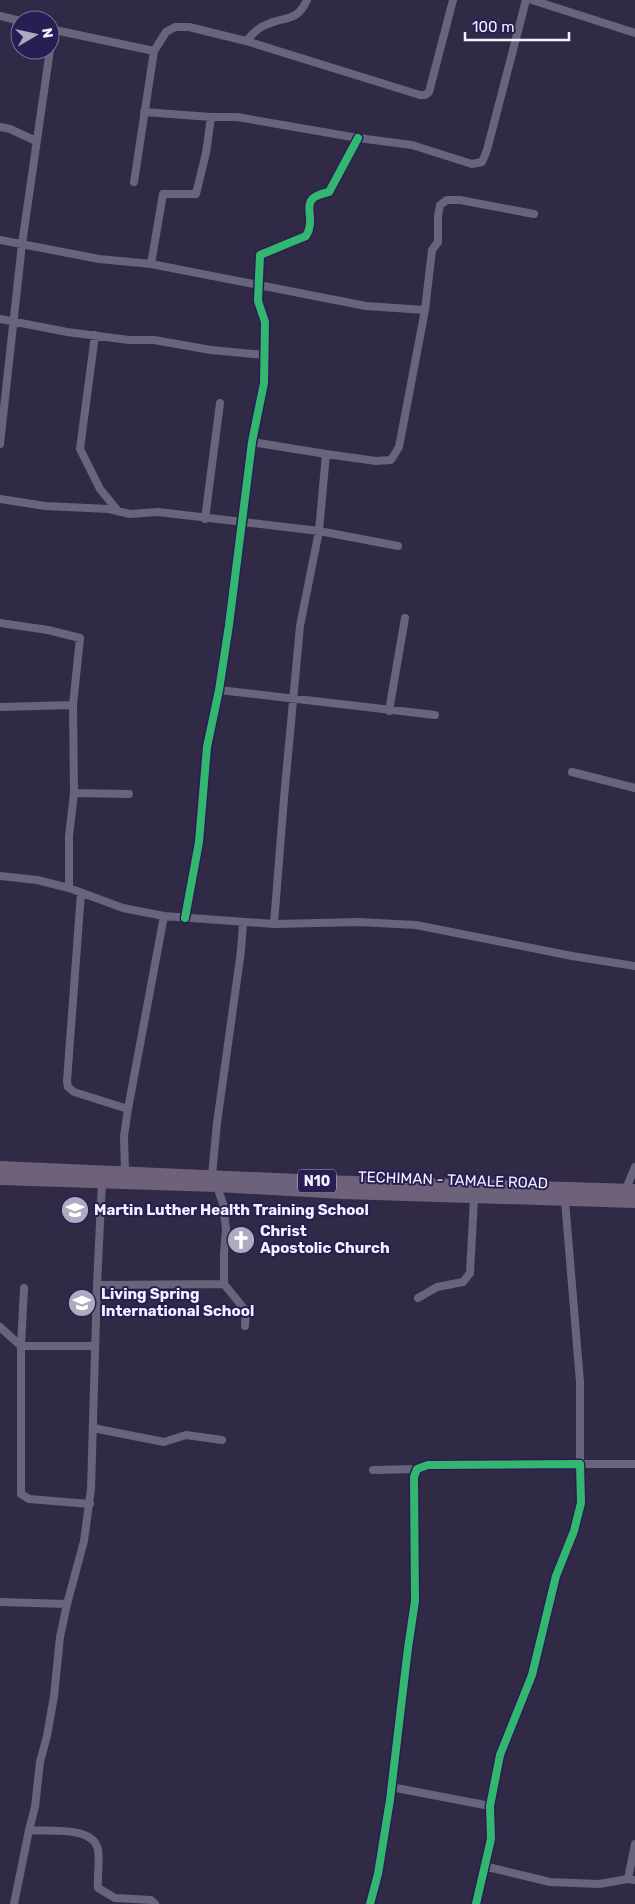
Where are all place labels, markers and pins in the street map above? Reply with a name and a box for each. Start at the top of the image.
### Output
school or university icon: Martin Luther Health Training School [60,1195,90,1225]
place label: Martin Luther Health Training School [94,1201,369,1219]
place label: Christ Apostolic Church [260,1222,390,1257]
church icon: Christ Apostolic Church [226,1225,256,1255]
place label: Living Spring International School [101,1285,254,1320]
school or university icon: Living Spring International School [67,1288,97,1318]

